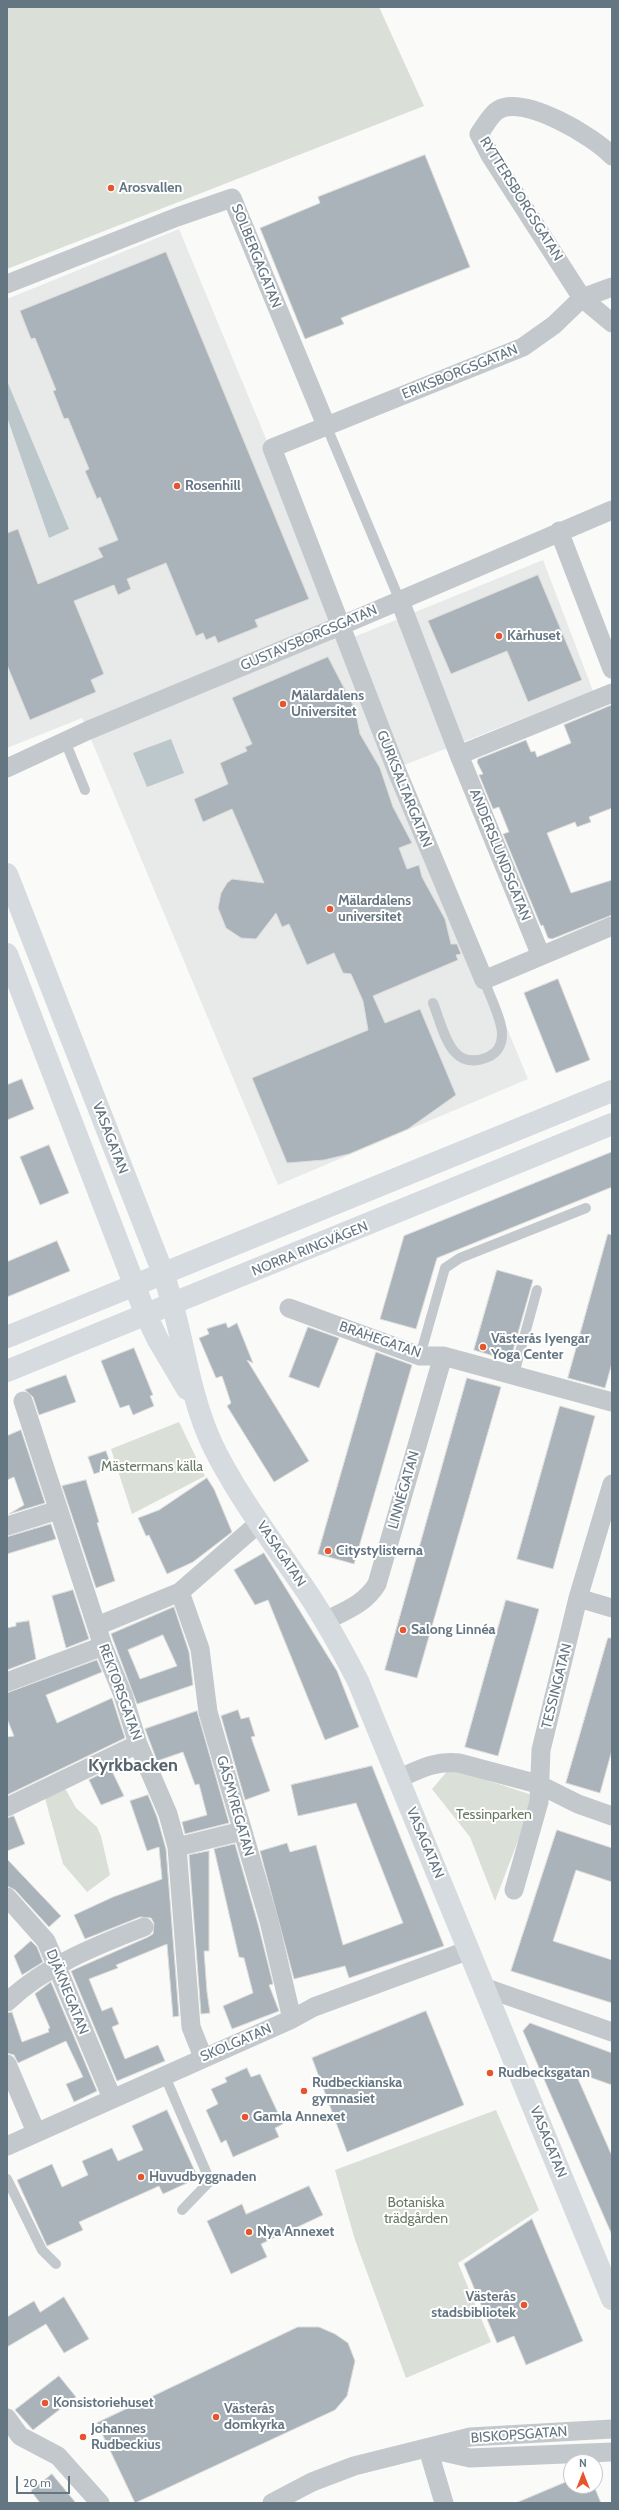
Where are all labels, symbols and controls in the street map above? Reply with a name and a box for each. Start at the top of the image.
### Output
street label: RYTTERSBORGSGATAN [476,134,566,264]
place label: Arosvallen [119,180,182,196]
marker: Arosvallen [106,183,116,193]
street label: SOLBERGAGATAN [227,201,285,311]
street label: ERIKSBORGSGATAN [400,341,520,403]
place label: Rosenhill [185,478,241,494]
marker: Rosenhill [172,481,182,491]
street label: GUSTAVSBORGSGATAN [238,602,380,674]
place label: Kårhuset [507,628,561,644]
marker: Kårhuset [494,631,504,641]
place label: Mälardalens Universitet [291,688,364,720]
marker: Mälardalens Universitet [278,699,288,709]
street label: GURKSALTARGATAN [373,728,435,850]
street label: ANDERSLUNDSGATAN [466,787,534,923]
place label: Mälardalens universitet [338,893,411,926]
marker: Mälardalens universitet [325,904,335,914]
street label: VASAGATAN [89,1100,131,1176]
street label: NORRA RINGVÄGEN [249,1218,371,1280]
street label: BRAHEGATAN [337,1318,423,1362]
place label: Västerås Iyengar Yoga Center [491,1331,589,1364]
marker: Västerås Iyengar Yoga Center [478,1342,488,1352]
street label: LINNÉGATAN [385,1449,423,1531]
park label: Mästermans källa [101,1459,203,1475]
street label: VASAGATAN [253,1518,309,1590]
place label: Citystylisterna [336,1543,423,1559]
marker: Citystylisterna [323,1546,333,1556]
place label: Salong Linnéa [411,1622,496,1638]
marker: Salong Linnéa [398,1625,408,1635]
street label: REKTORSGATAN [95,1642,145,1742]
street label: TESSINGATAN [538,1642,576,1730]
street label: GÅSMYREGATAN [213,1754,257,1858]
district label: Kyrkbacken [88,1755,178,1777]
street label: VASAGATAN [403,1805,447,1881]
park label: Tessinparken [456,1807,532,1823]
street label: DJÄKNEGATAN [42,1947,92,2037]
street label: SKOLGATAN [198,2020,274,2066]
place label: Rudbecksgatan [498,2065,590,2081]
marker: Rudbecksgatan [485,2068,495,2078]
place label: Rudbeckianska gymnasiet [312,2075,402,2108]
marker: Rudbeckianska gymnasiet [299,2086,309,2096]
street label: VASAGATAN [526,2104,570,2180]
place label: Gamla Annexet [253,2109,345,2125]
marker: Gamla Annexet [240,2112,250,2122]
place label: Huvudbyggnaden [149,2169,256,2185]
marker: Huvudbyggnaden [136,2172,146,2182]
park label: Botaniska trädgården [384,2195,448,2228]
place label: Nya Annexet [257,2224,334,2240]
marker: Nya Annexet [244,2227,254,2237]
place label: Västerås stadsbibliotek [431,2289,516,2322]
marker: Västerås stadsbibliotek [519,2300,529,2310]
place label: Konsistoriehuset [53,2395,154,2411]
marker: Konsistoriehuset [40,2398,50,2408]
place label: Västerås domkyrka [224,2401,285,2434]
marker: Västerås domkyrka [211,2412,221,2422]
place label: Johannes Rudbeckius [91,2421,161,2454]
street label: BISKOPSGATAN [470,2423,568,2447]
marker: Johannes Rudbeckius [78,2432,88,2442]
north arrow [563,2454,603,2494]
text: N [579,2456,587,2470]
scale bar [18,2468,72,2494]
text: 20 m [23,2475,51,2490]

